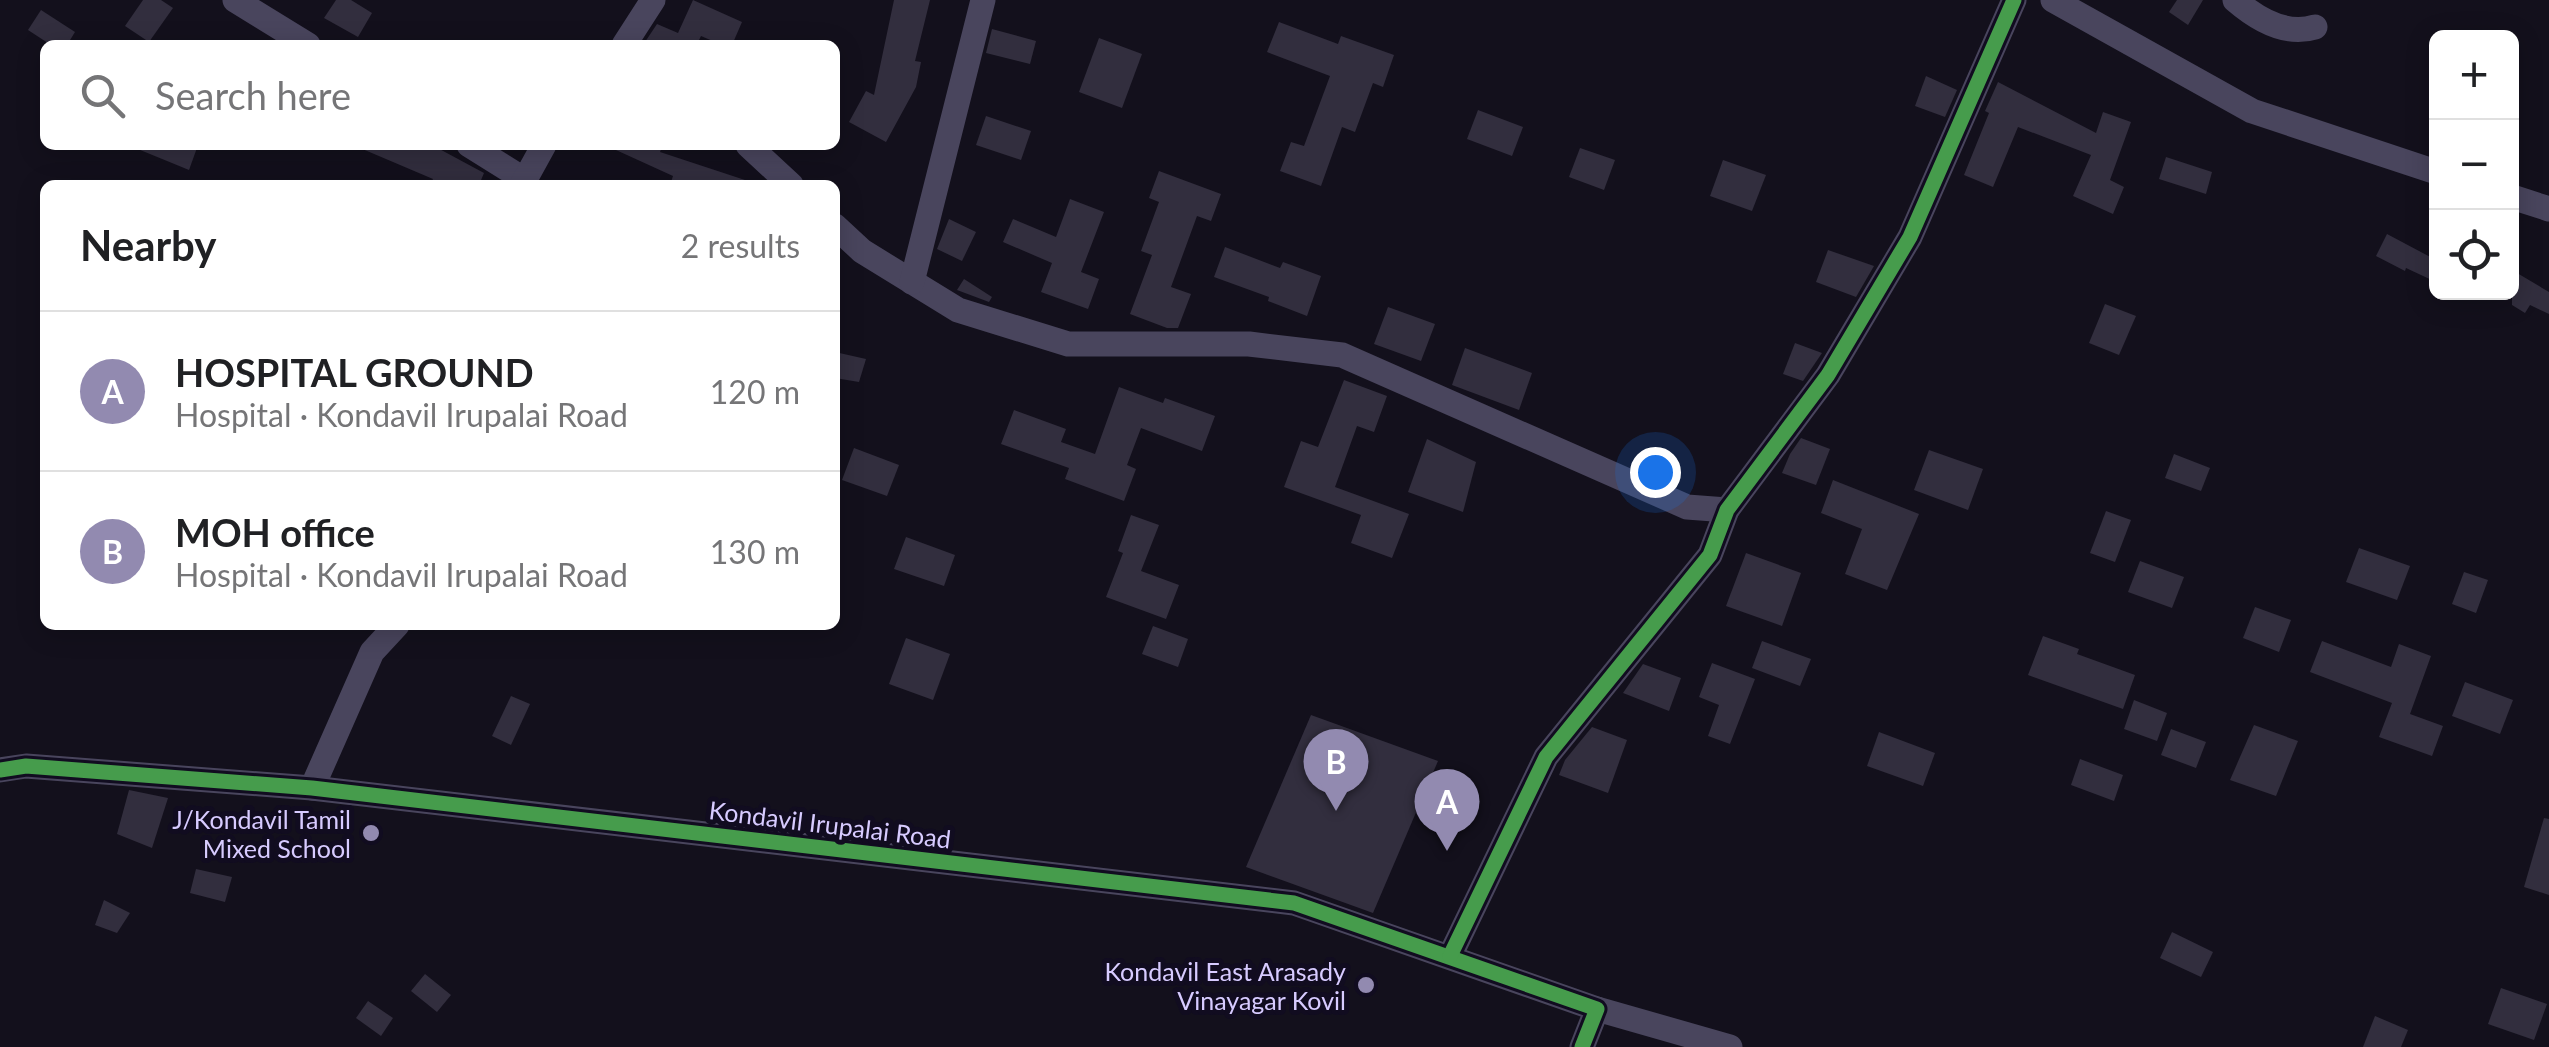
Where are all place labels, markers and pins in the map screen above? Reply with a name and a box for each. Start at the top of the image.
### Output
pin: B [1304,728,1368,811]
pin: A [1414,768,1480,851]
place label: J/Kondavil Tamil Mixed School [172,804,351,863]
marker: J/Kondavil Tamil Mixed School [360,822,382,844]
place label: Kondavil East Arasady Vinayagar Kovil [1104,956,1346,1015]
marker: Kondavil East Arasady Vinayagar Kovil [1355,974,1377,996]

